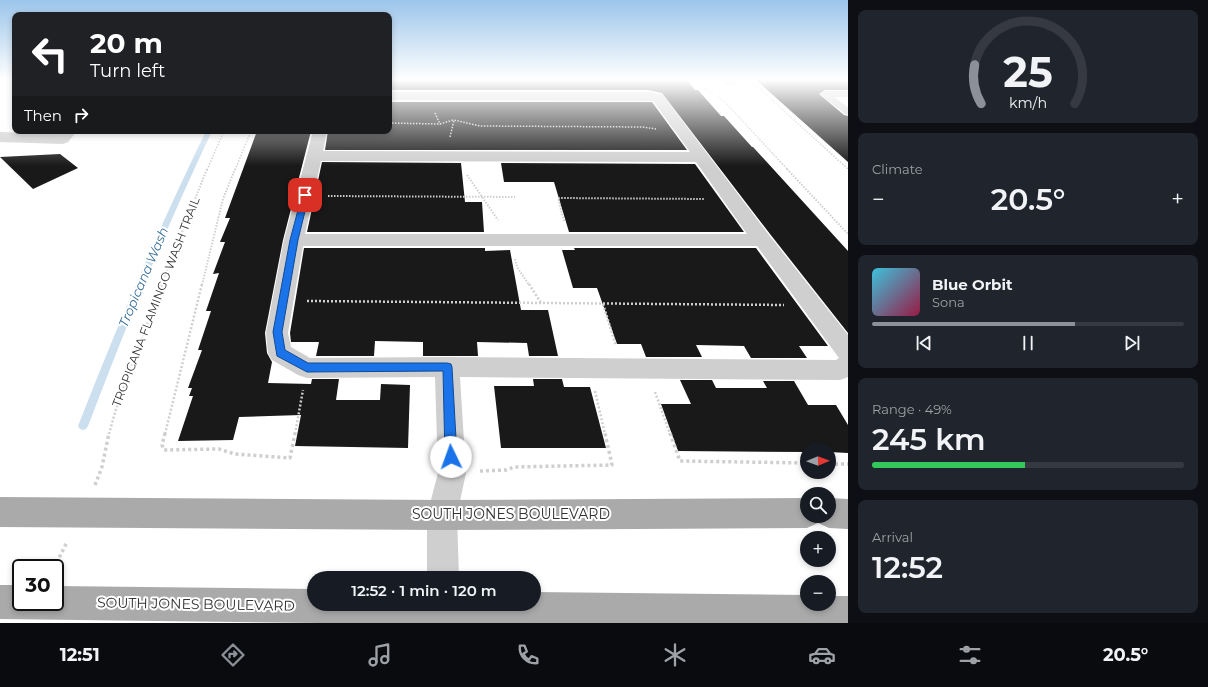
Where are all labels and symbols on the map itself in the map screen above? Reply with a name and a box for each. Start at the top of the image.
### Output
pin [288,178,322,212]
street label: TROPICANA FLAMINGO WASH TRAIL [109,195,203,409]
water label: Tropicana Wash [115,225,171,329]
position arrow [430,436,472,478]
north arrow [800,443,836,479]
street label: SOUTH JONES BOULEVARD [412,505,610,523]
speed limit sign: 30 [12,559,64,611]
street label: SOUTH JONES BOULEVARD [97,593,295,615]

